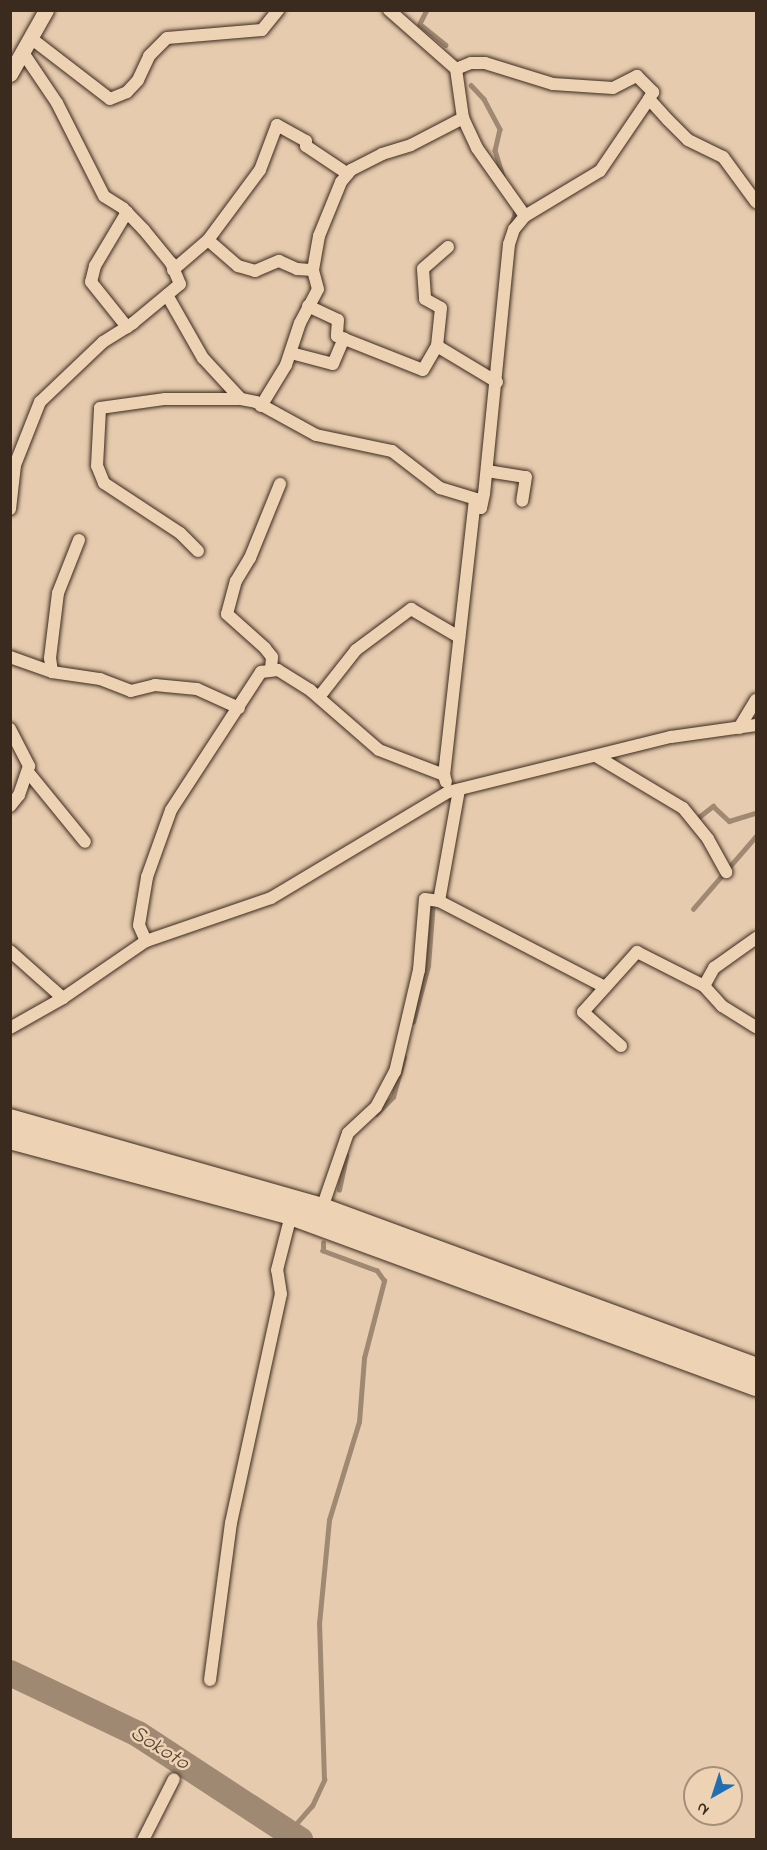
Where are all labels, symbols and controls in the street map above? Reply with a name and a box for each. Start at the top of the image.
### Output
water label: Sokoto [125,1721,193,1777]
north arrow [683,1766,743,1826]
text: N [691,1796,715,1821]

